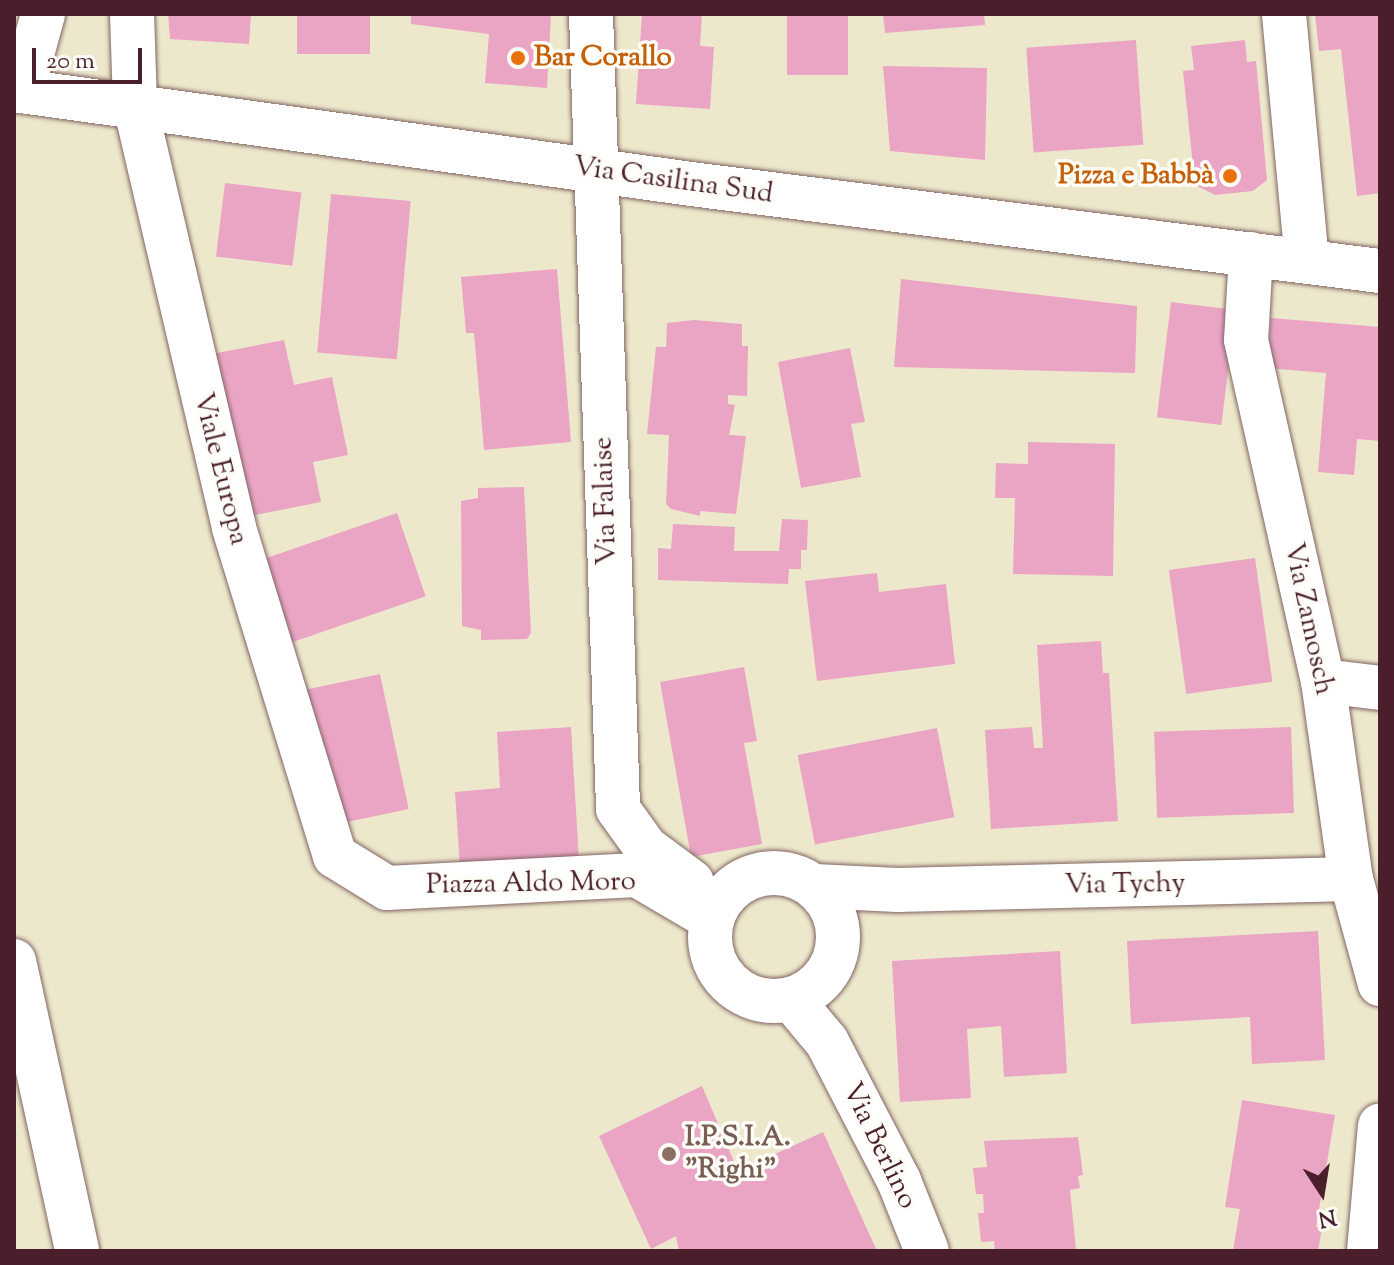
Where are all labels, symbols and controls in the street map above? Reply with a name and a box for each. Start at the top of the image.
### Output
scale bar [36,32,146,82]
place label: Bar Corallo [534,41,672,75]
text: 20 m [46,45,95,79]
marker: Bar Corallo [509,49,527,67]
street label: Via Casilina Sud [571,150,775,212]
place label: Pizza e Babbà [1058,159,1214,193]
marker: Pizza e Babbà [1221,167,1239,185]
street label: Viale Europa [185,390,255,548]
street label: Via Falaise [587,436,625,566]
street label: Via Zamosch [1275,540,1341,698]
street label: Piazza Aldo Moro [426,865,636,903]
street label: Via Tychy [1064,867,1186,903]
street label: Via Berlino [834,1077,924,1215]
place label: I.P.S.I.A. "Righi" [685,1121,791,1187]
marker: I.P.S.I.A. "Righi" [660,1145,678,1163]
north arrow [1282,1153,1362,1233]
text: N [1315,1199,1339,1234]

